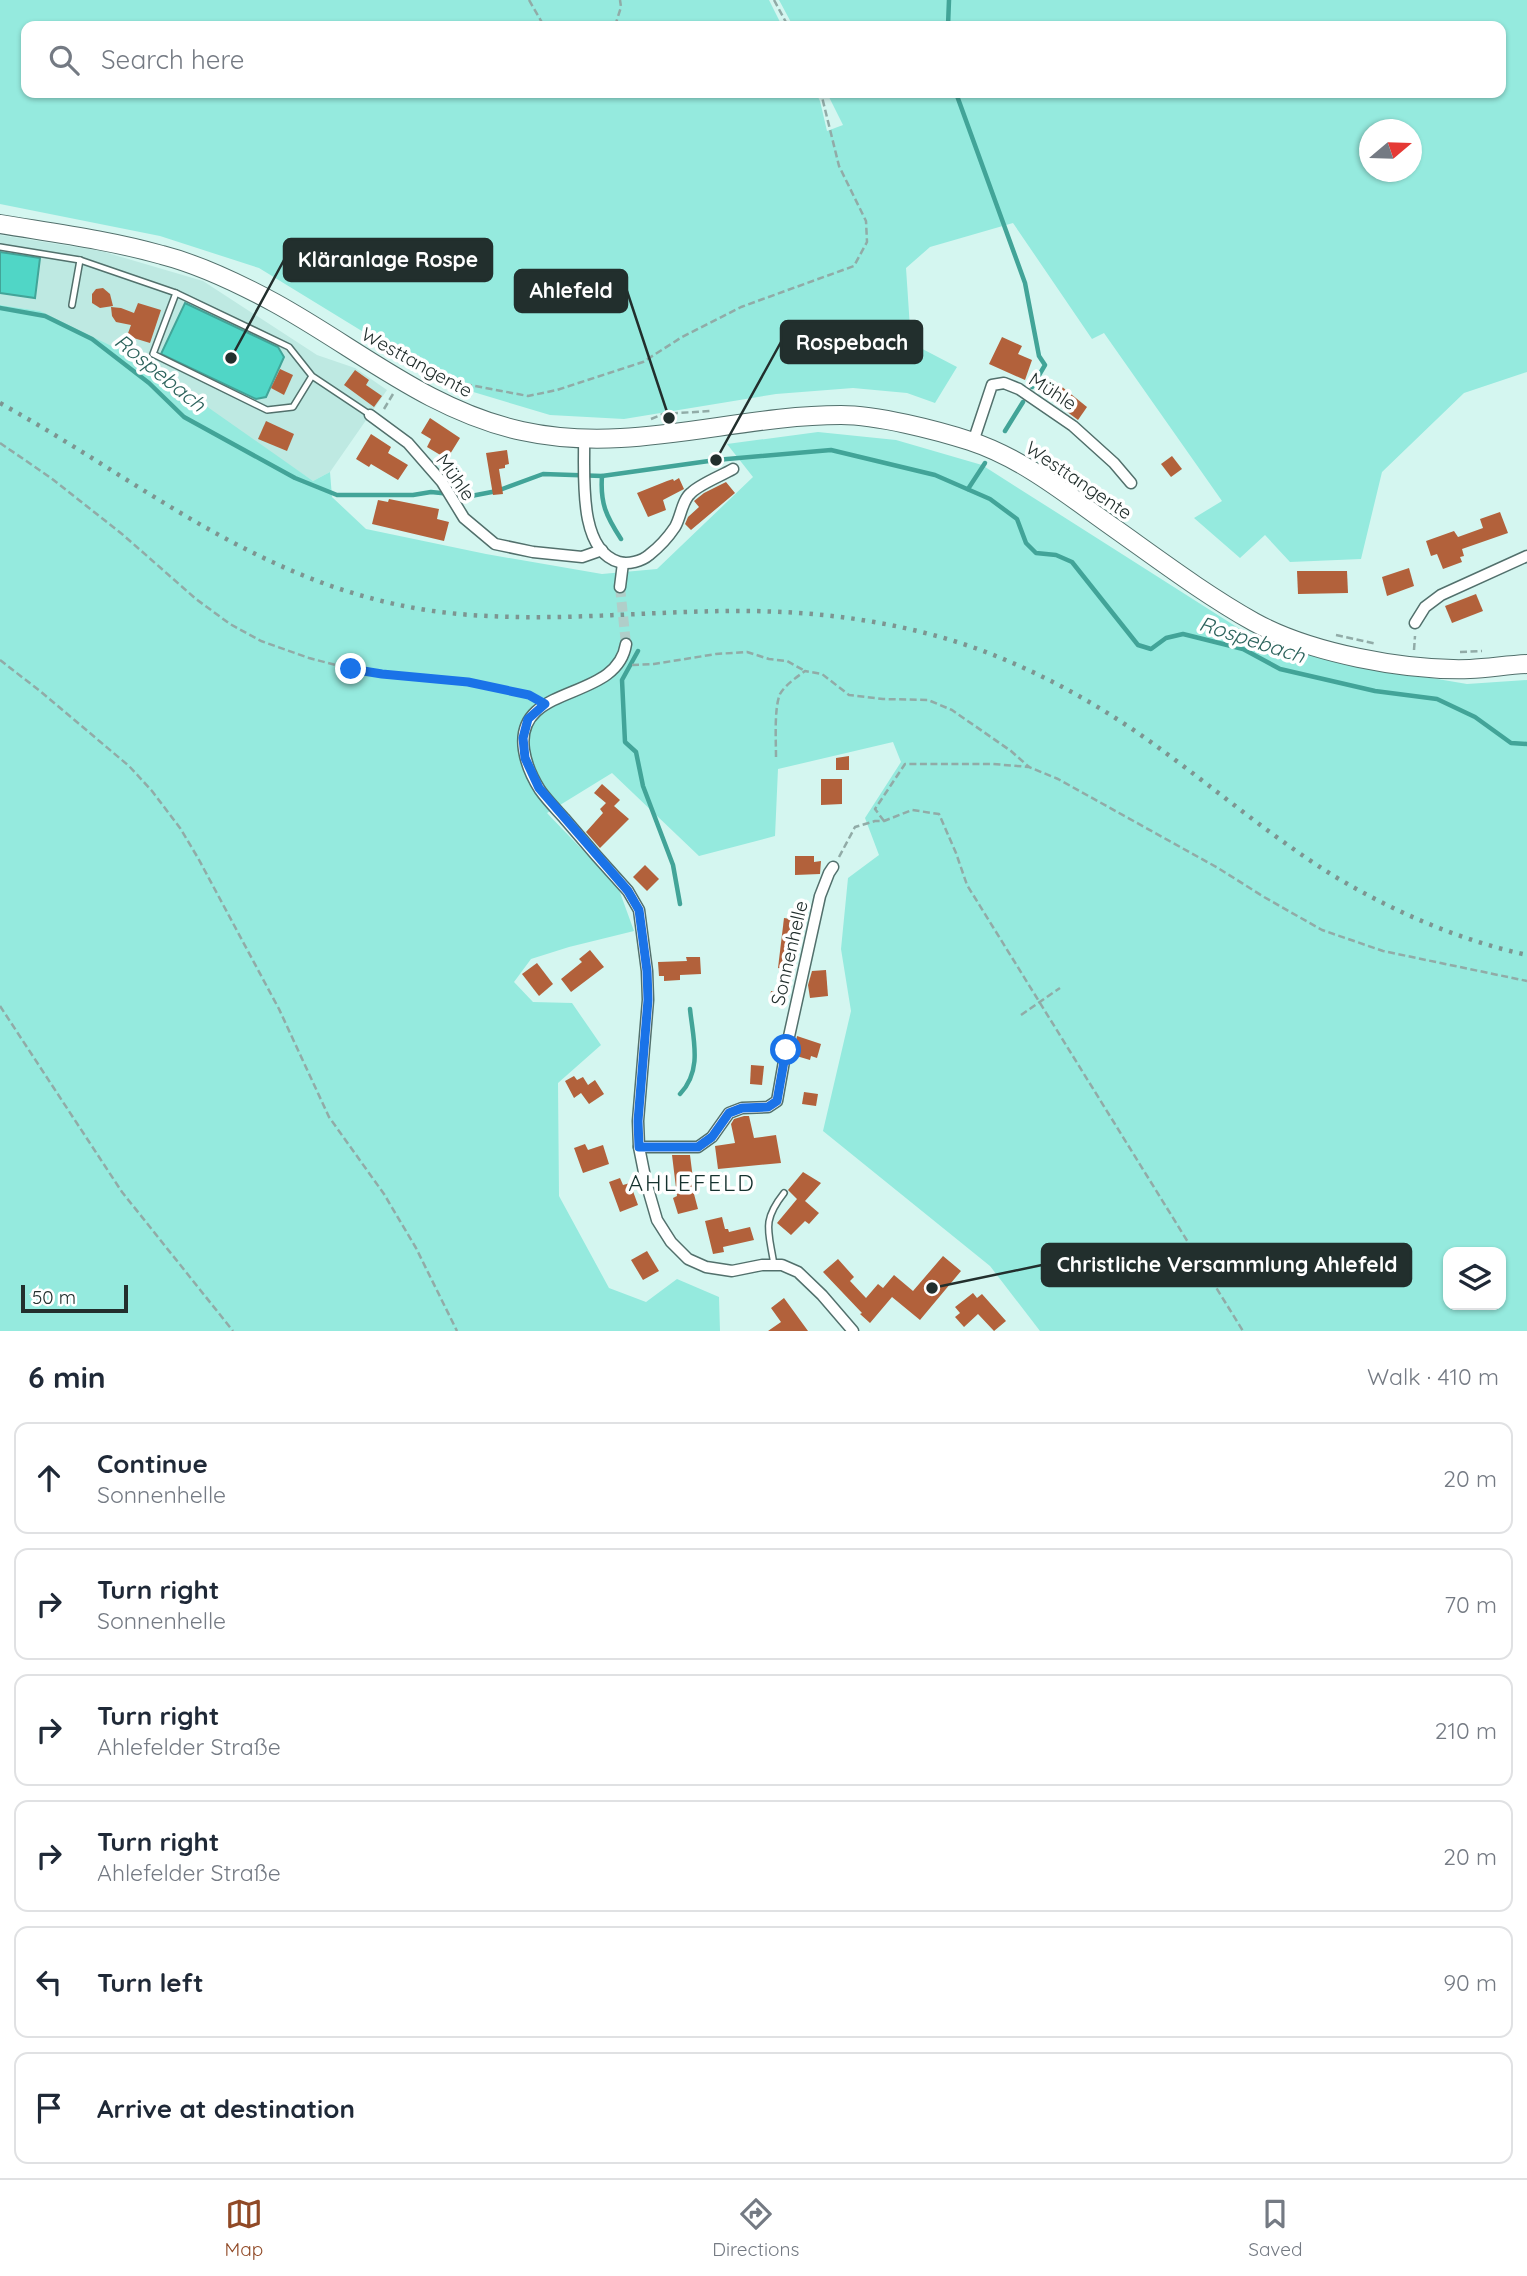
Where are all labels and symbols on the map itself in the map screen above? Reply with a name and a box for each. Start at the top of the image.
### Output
north arrow [1359,119,1422,182]
callout: Kläranlage Rospe [284,239,492,281]
text: Kläranlage Rospe [298,246,478,272]
callout: Ahlefeld [515,270,627,312]
text: Ahlefeld [529,277,613,303]
callout: Rospebach [781,321,922,363]
street label: Westtangente [357,322,477,402]
water label: Rospebach [110,328,212,417]
text: Rospebach [796,329,908,355]
street label: Mühle [1025,367,1081,415]
street label: Westtangente [1021,436,1137,524]
street label: Mühle [431,449,481,505]
water label: Rospebach [1196,610,1309,669]
route end [335,653,366,684]
street label: Sonnenhelle [765,898,813,1008]
route start [770,1034,801,1065]
district label: AHLEFELD [628,1168,756,1197]
callout: Christliche Versammlung Ahlefeld [1042,1244,1411,1286]
text: Christliche Versammlung Ahlefeld [1057,1251,1397,1277]
scale bar [21,1282,128,1314]

